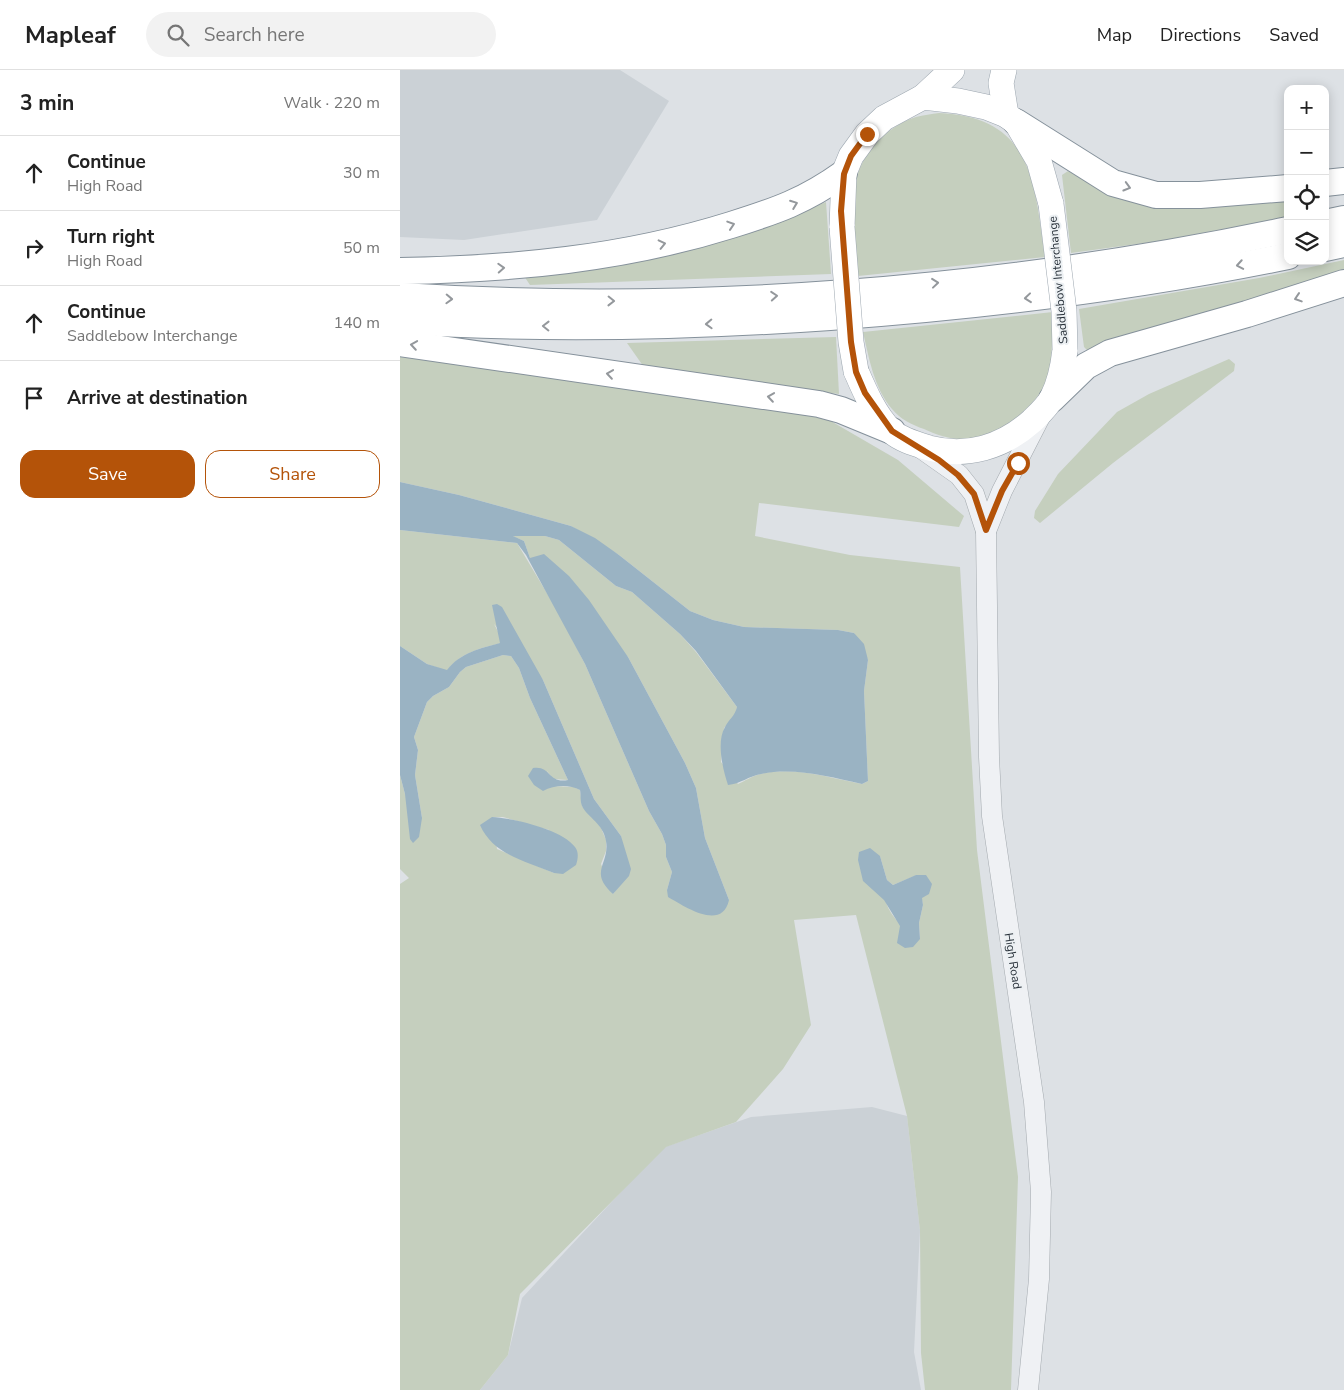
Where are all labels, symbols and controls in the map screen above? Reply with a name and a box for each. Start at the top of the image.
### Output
search box [146,12,496,57]
text: Mapleaf [25,19,116,51]
icon: search [164,21,192,49]
text: Search here [204,22,305,48]
text: Map [1097,23,1132,47]
text: Directions [1160,23,1241,47]
text: Saved [1269,23,1319,47]
map controls [1284,85,1329,265]
button: + [1284,85,1329,130]
text: 3 min [20,89,74,117]
text: Walk · 220 m [284,92,380,114]
route end [856,123,879,146]
button: − [1284,130,1329,175]
text: Continue [67,149,146,175]
icon: ahead [20,159,48,187]
text: 30 m [343,162,380,184]
text: High Road [67,175,143,197]
button: locate [1284,175,1329,220]
one-way arrow [1122,182,1130,192]
one-way arrow [789,200,798,210]
street label: Saddlebow Interchange [1044,216,1072,344]
button: layers [1284,220,1329,265]
one-way arrow [727,221,735,231]
text: Turn right [67,224,154,250]
icon: right [20,234,48,262]
text: 50 m [343,237,380,259]
one-way arrow [657,239,666,250]
text: High Road [67,250,143,272]
one-way arrow [1236,260,1244,270]
one-way arrow [497,262,505,273]
one-way arrow [932,278,940,289]
one-way arrow [770,291,778,302]
one-way arrow [1023,292,1031,303]
one-way arrow [1294,292,1302,302]
one-way arrow [445,293,453,304]
one-way arrow [608,296,615,306]
text: Continue [67,299,146,325]
icon: ahead [20,309,48,337]
text: 140 m [333,312,380,334]
one-way arrow [704,319,712,329]
one-way arrow [542,320,550,331]
text: Saddlebow Interchange [67,325,238,347]
one-way arrow [410,341,419,351]
one-way arrow [606,369,614,380]
icon: arrive [20,384,48,412]
text: Arrive at destination [67,385,248,411]
one-way arrow [766,392,774,403]
button: Save [20,450,195,498]
button: Share [205,450,380,498]
route start [1007,452,1030,475]
street label: High Road [1001,932,1025,990]

